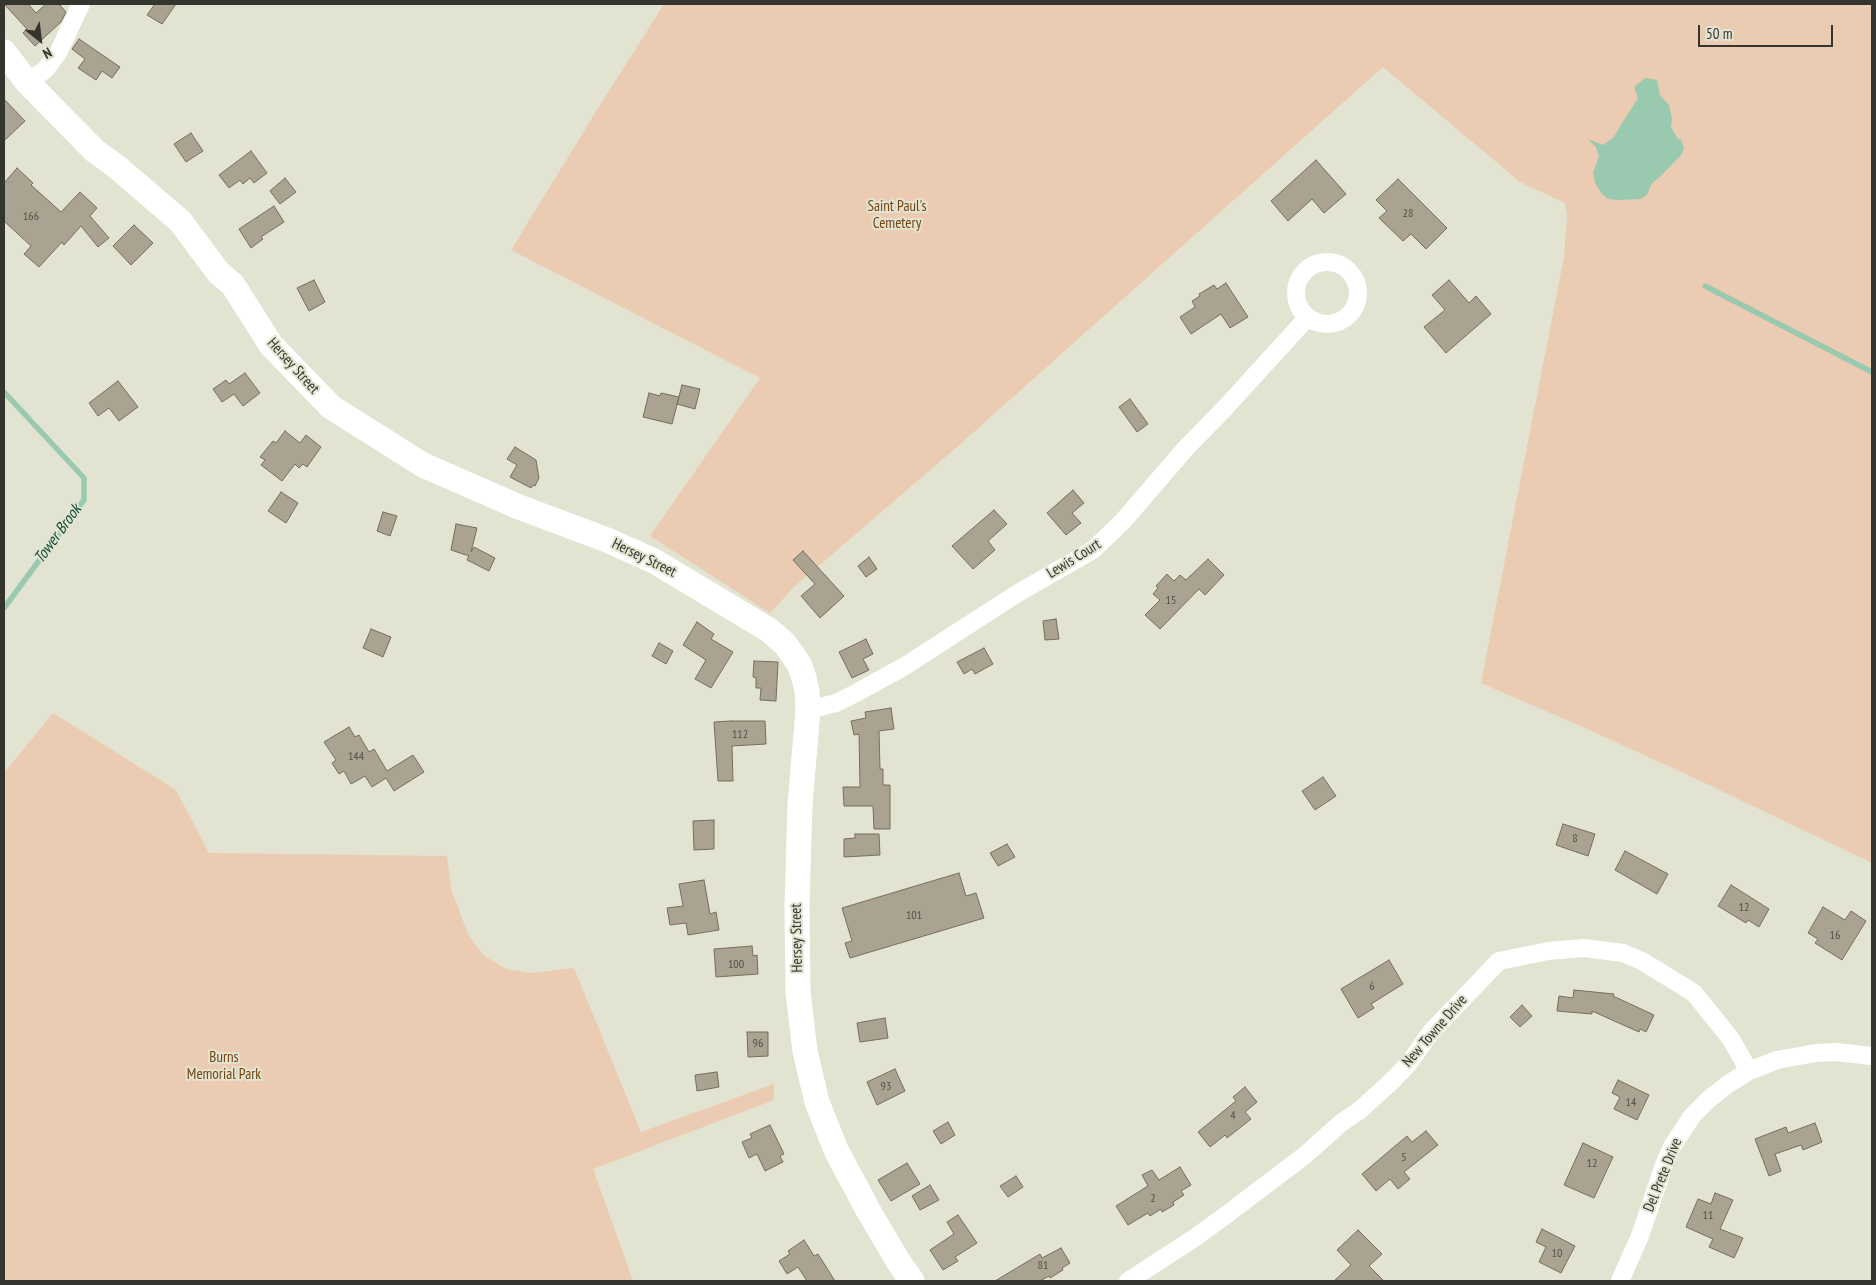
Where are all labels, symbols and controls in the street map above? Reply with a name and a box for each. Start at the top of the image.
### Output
north arrow [15,15,65,65]
scale bar [1701,15,1836,47]
text: 50 m [1706,24,1732,43]
text: N [40,43,55,63]
park label: Saint Paul's Cemetery [868,198,926,233]
house number: 28 [1403,207,1413,221]
house number: 166 [23,210,39,224]
street label: Hersey Street [263,334,323,398]
water label: Tower Brook [30,501,86,567]
street label: Hersey Street [609,535,679,581]
street label: Lewis Court [1044,535,1104,583]
house number: 15 [1166,594,1176,608]
house number: 112 [732,728,748,742]
house number: 144 [348,750,364,764]
house number: 8 [1572,832,1578,846]
house number: 12 [1739,901,1749,915]
street label: Hersey Street [787,903,807,973]
house number: 101 [906,909,922,923]
house number: 16 [1830,929,1840,943]
house number: 100 [728,958,744,972]
house number: 6 [1369,980,1375,994]
street label: New Towne Drive [1399,991,1471,1071]
house number: 96 [753,1037,763,1051]
park label: Burns Memorial Park [187,1049,261,1084]
house number: 93 [881,1080,891,1094]
house number: 14 [1626,1096,1636,1110]
house number: 4 [1230,1109,1236,1123]
street label: Del Prete Drive [1640,1135,1686,1215]
house number: 5 [1401,1151,1407,1165]
house number: 12 [1587,1157,1597,1171]
house number: 2 [1150,1192,1156,1206]
house number: 11 [1703,1209,1713,1223]
house number: 10 [1552,1247,1562,1261]
house number: 81 [1038,1259,1048,1273]

